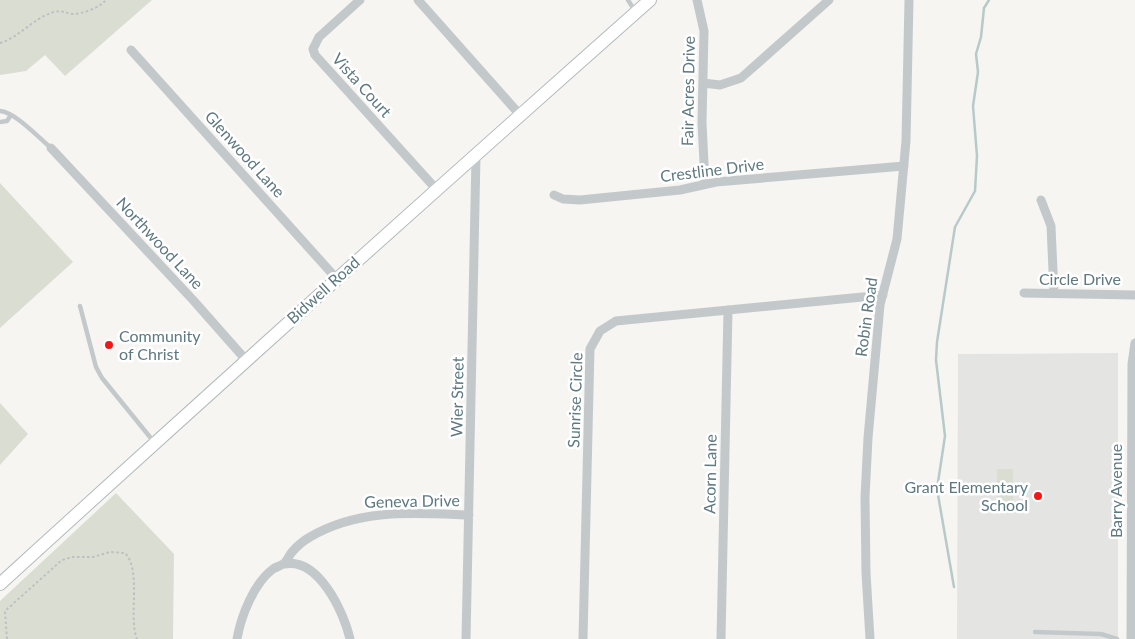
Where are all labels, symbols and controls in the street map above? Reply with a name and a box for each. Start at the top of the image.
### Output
street label: Fair Acres Drive [677,36,698,146]
street label: Vista Court [329,49,396,121]
street label: Glenwood Lane [202,106,289,201]
street label: Crestline Drive [659,154,765,185]
street label: Northwood Lane [113,193,208,293]
street label: Bidwell Road [282,252,363,327]
street label: Circle Drive [1039,269,1121,288]
street label: Robin Road [851,276,880,358]
place label: Community of Christ [119,326,201,363]
marker: Community of Christ [103,339,115,351]
street label: Sunrise Circle [563,352,586,448]
street label: Wier Street [446,356,467,437]
street label: Acorn Lane [699,434,720,514]
street label: Barry Avenue [1106,444,1125,538]
place label: Grant Elementary School [905,477,1029,514]
street label: Geneva Drive [364,490,460,511]
marker: Grant Elementary School [1032,490,1044,502]

